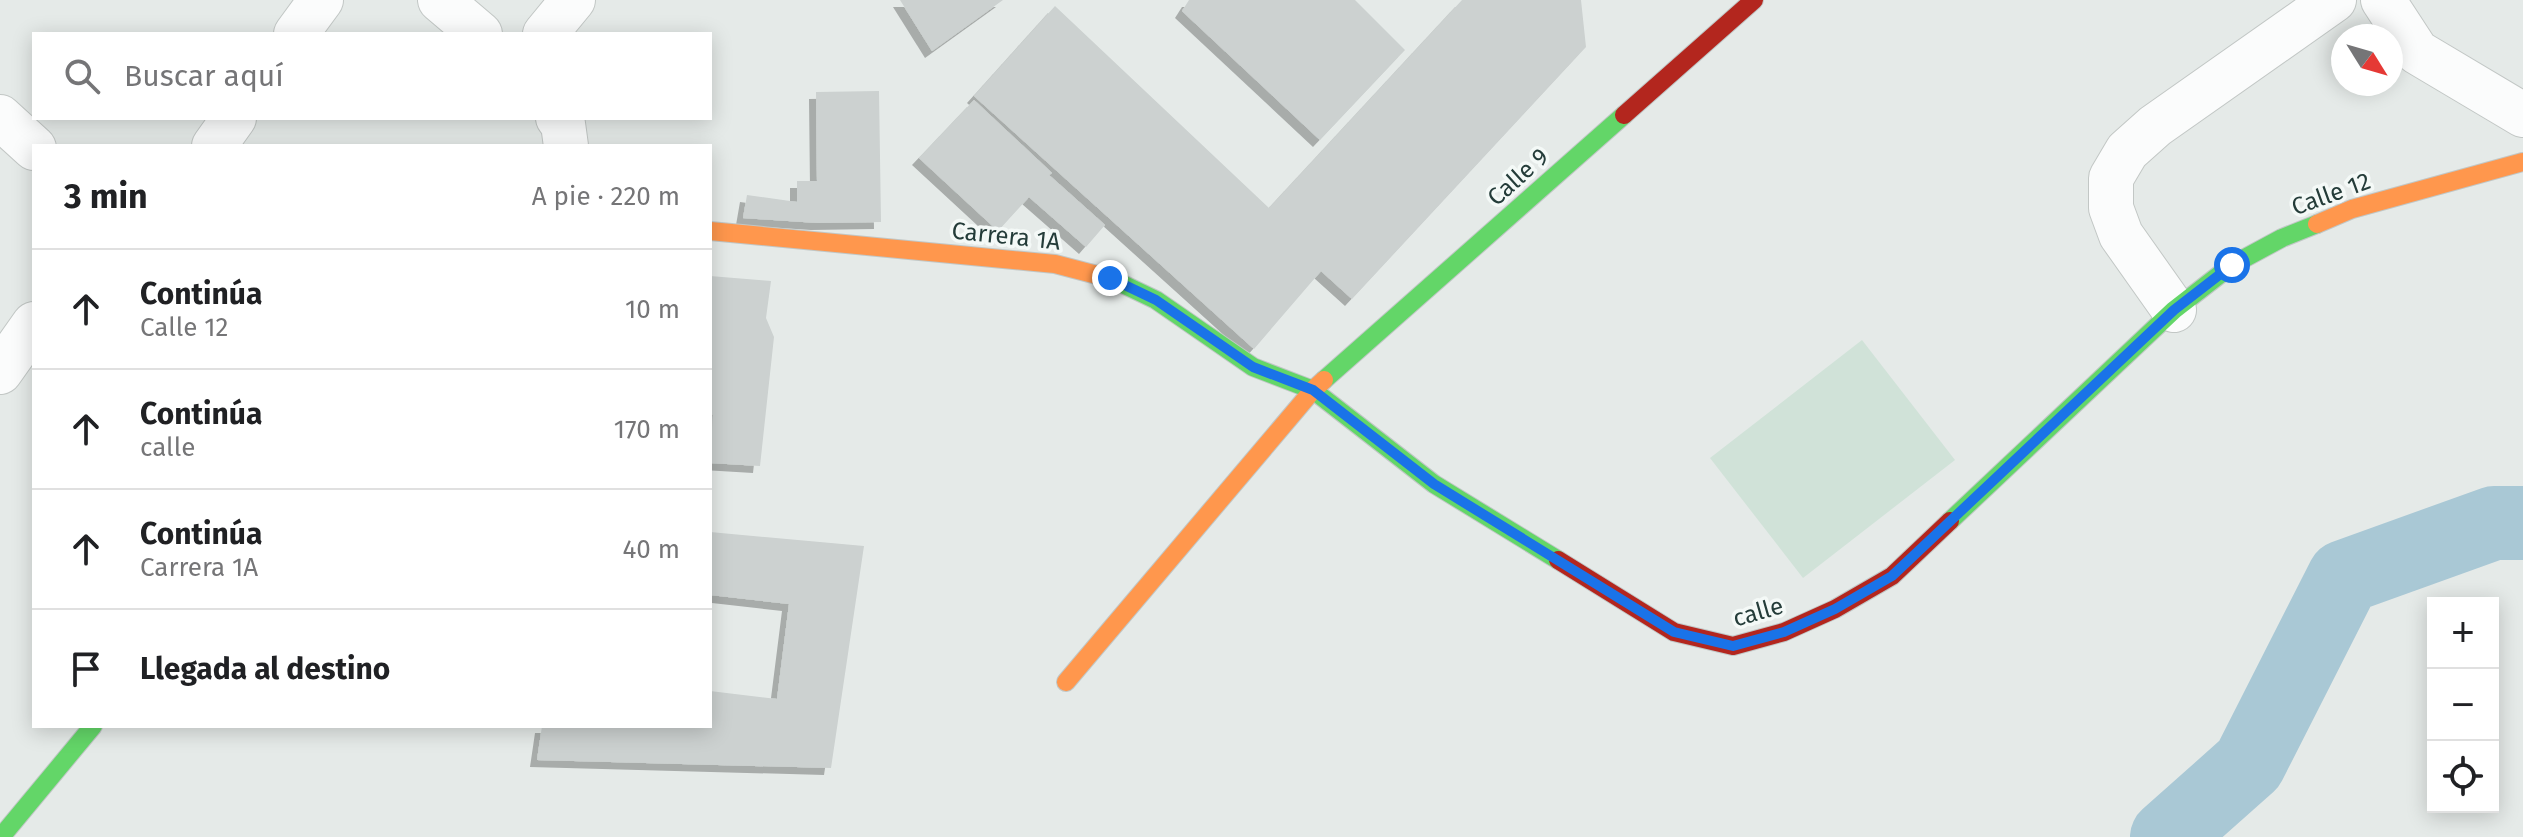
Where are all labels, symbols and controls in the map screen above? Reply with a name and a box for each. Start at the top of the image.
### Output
north arrow [2331,24,2403,96]
search box [32,32,712,120]
icon: search [60,54,104,98]
text: Buscar aquí [124,58,284,94]
street label: Calle 9 [1482,143,1554,211]
street label: Calle 12 [2288,167,2374,221]
text: 3 min [64,176,148,217]
text: A pie · 220 m [532,181,680,212]
street label: Carrera 1A [950,216,1062,256]
route start [2214,247,2250,283]
route end [1092,260,1128,296]
text: Continúa [140,276,262,312]
icon: ahead [64,287,108,331]
text: 10 m [625,294,680,325]
text: Calle 12 [140,312,228,343]
text: Continúa [140,396,262,432]
icon: ahead [64,407,108,451]
text: 170 m [614,414,680,445]
text: calle [140,432,195,463]
text: Continúa [140,516,262,552]
icon: ahead [64,527,108,571]
text: 40 m [622,534,680,565]
text: Carrera 1A [140,552,258,583]
street label: calle [1730,592,1786,632]
map controls [2427,597,2499,813]
button: + [2427,597,2499,669]
icon: arrive [64,647,108,691]
text: Llegada al destino [140,651,390,687]
button: − [2427,669,2499,741]
button: locate [2427,741,2499,813]

